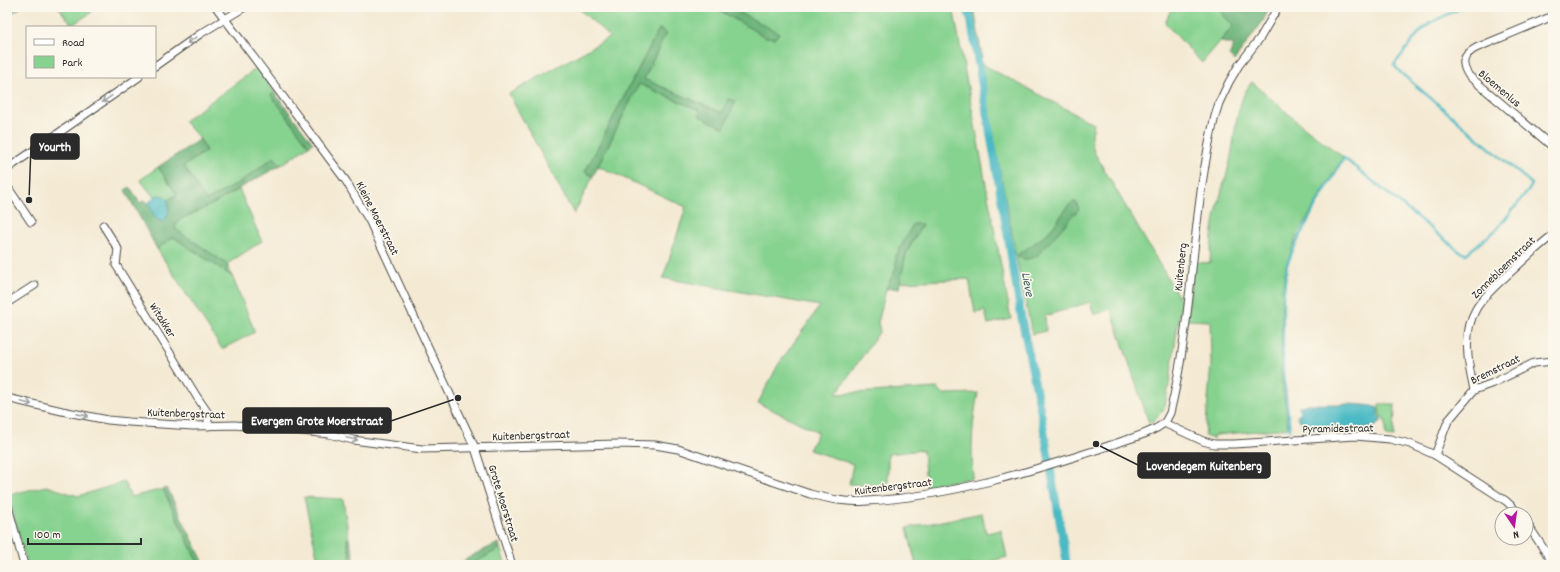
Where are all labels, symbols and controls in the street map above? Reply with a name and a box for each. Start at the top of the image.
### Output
legend [26,26,156,78]
text: Road [62,35,84,52]
one-way arrow [187,36,198,44]
text: Park [62,55,83,72]
street label: Bloemenlus [1474,66,1524,112]
one-way arrow [102,95,113,103]
callout: Yourth [31,134,79,159]
text: Yourth [38,139,71,158]
street label: Kleine Moerstraat [351,179,403,259]
street label: Zonnebloemstraat [1468,233,1540,303]
street label: Kuitenberg [1171,242,1192,292]
water label: Lieve [1015,271,1038,299]
street label: Witakker [144,300,179,342]
street label: Bremstraat [1468,351,1524,390]
one-way arrow [19,399,32,407]
street label: Kuitenbergstraat [147,405,226,424]
callout: Evergem Grote Moerstraat [243,408,391,433]
one-way arrow [76,412,89,420]
text: Evergem Grote Moerstraat [251,413,383,432]
street label: Pyramidestraat [1302,420,1374,439]
street label: Kuitenbergstraat [492,427,571,446]
one-way arrow [345,435,358,443]
callout: Lovendegem Kuitenberg [1138,453,1270,478]
text: Lovendegem Kuitenberg [1146,458,1262,477]
street label: Grote Moerstraat [483,463,523,545]
street label: Kuitenbergstraat [853,474,933,501]
north arrow [1494,506,1534,546]
scale bar [28,520,141,546]
text: N [1511,525,1520,542]
text: 100 m [34,527,61,544]

